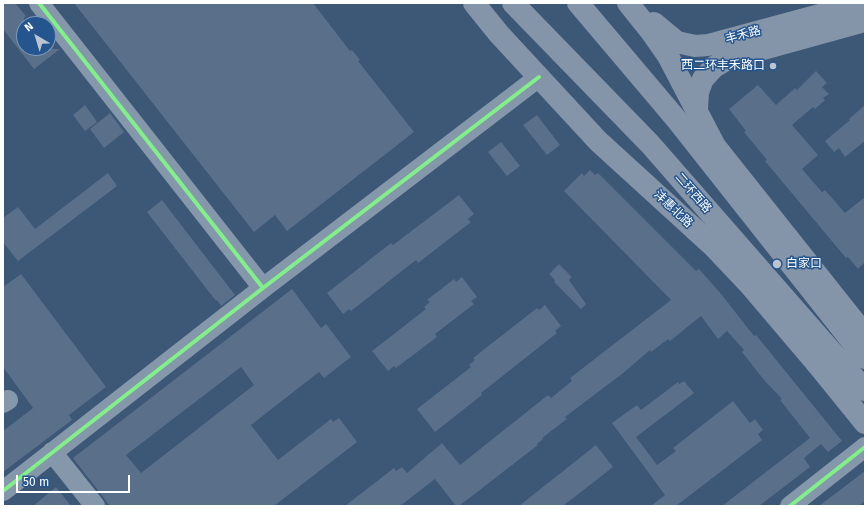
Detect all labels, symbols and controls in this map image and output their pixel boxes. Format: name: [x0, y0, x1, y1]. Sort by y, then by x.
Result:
north arrow: [16, 16, 56, 56]
text: N: [22, 20, 36, 34]
street label: 丰禾路: [724, 23, 762, 47]
place label: 西二环丰禾路口: [681, 59, 765, 73]
marker: 西二环丰禾路口: [768, 61, 778, 71]
street label: 二环西路: [672, 170, 714, 216]
street label: 沣惠北路: [651, 187, 695, 231]
place label: 白家口: [786, 257, 822, 271]
marker: 白家口: [771, 258, 783, 270]
scale bar: [18, 467, 132, 493]
text: 50 m: [23, 475, 49, 489]

